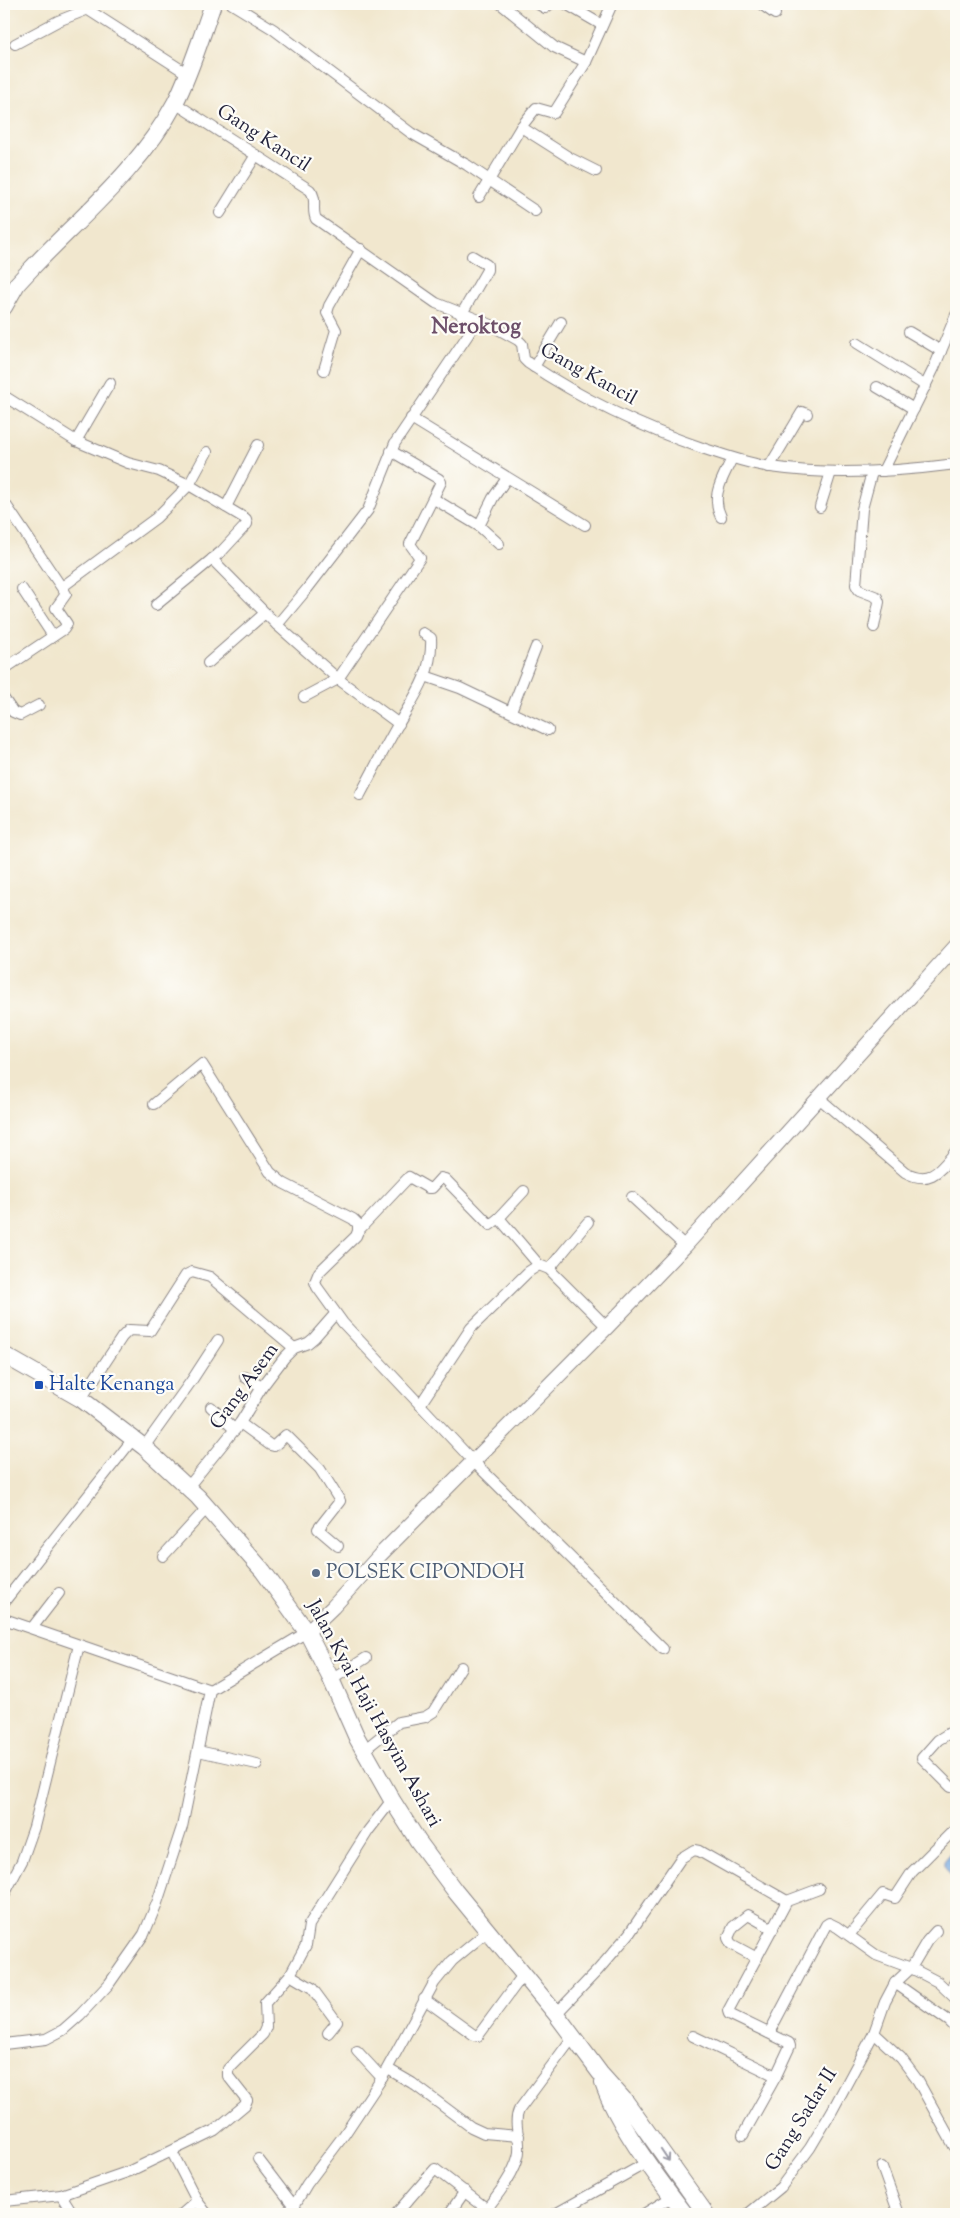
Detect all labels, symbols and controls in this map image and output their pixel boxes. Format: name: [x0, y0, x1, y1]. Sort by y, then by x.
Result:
street label: Gang Kancil: [210, 98, 316, 180]
district label: Neroktog: [431, 312, 521, 344]
street label: Gang Kancil: [534, 336, 642, 414]
street label: Gang Asem: [204, 1337, 287, 1436]
place label: Halte Kenanga: [49, 1371, 174, 1400]
marker: Halte Kenanga: [33, 1379, 45, 1391]
place label: POLSEK CIPONDOH: [326, 1559, 525, 1588]
marker: POLSEK CIPONDOH: [310, 1567, 322, 1579]
street label: Jalan Kyai Haji Hasyim Ashari: [298, 1594, 448, 1833]
street label: Gang Sadar II: [759, 2062, 846, 2177]
one-way arrow: [660, 2147, 670, 2161]

